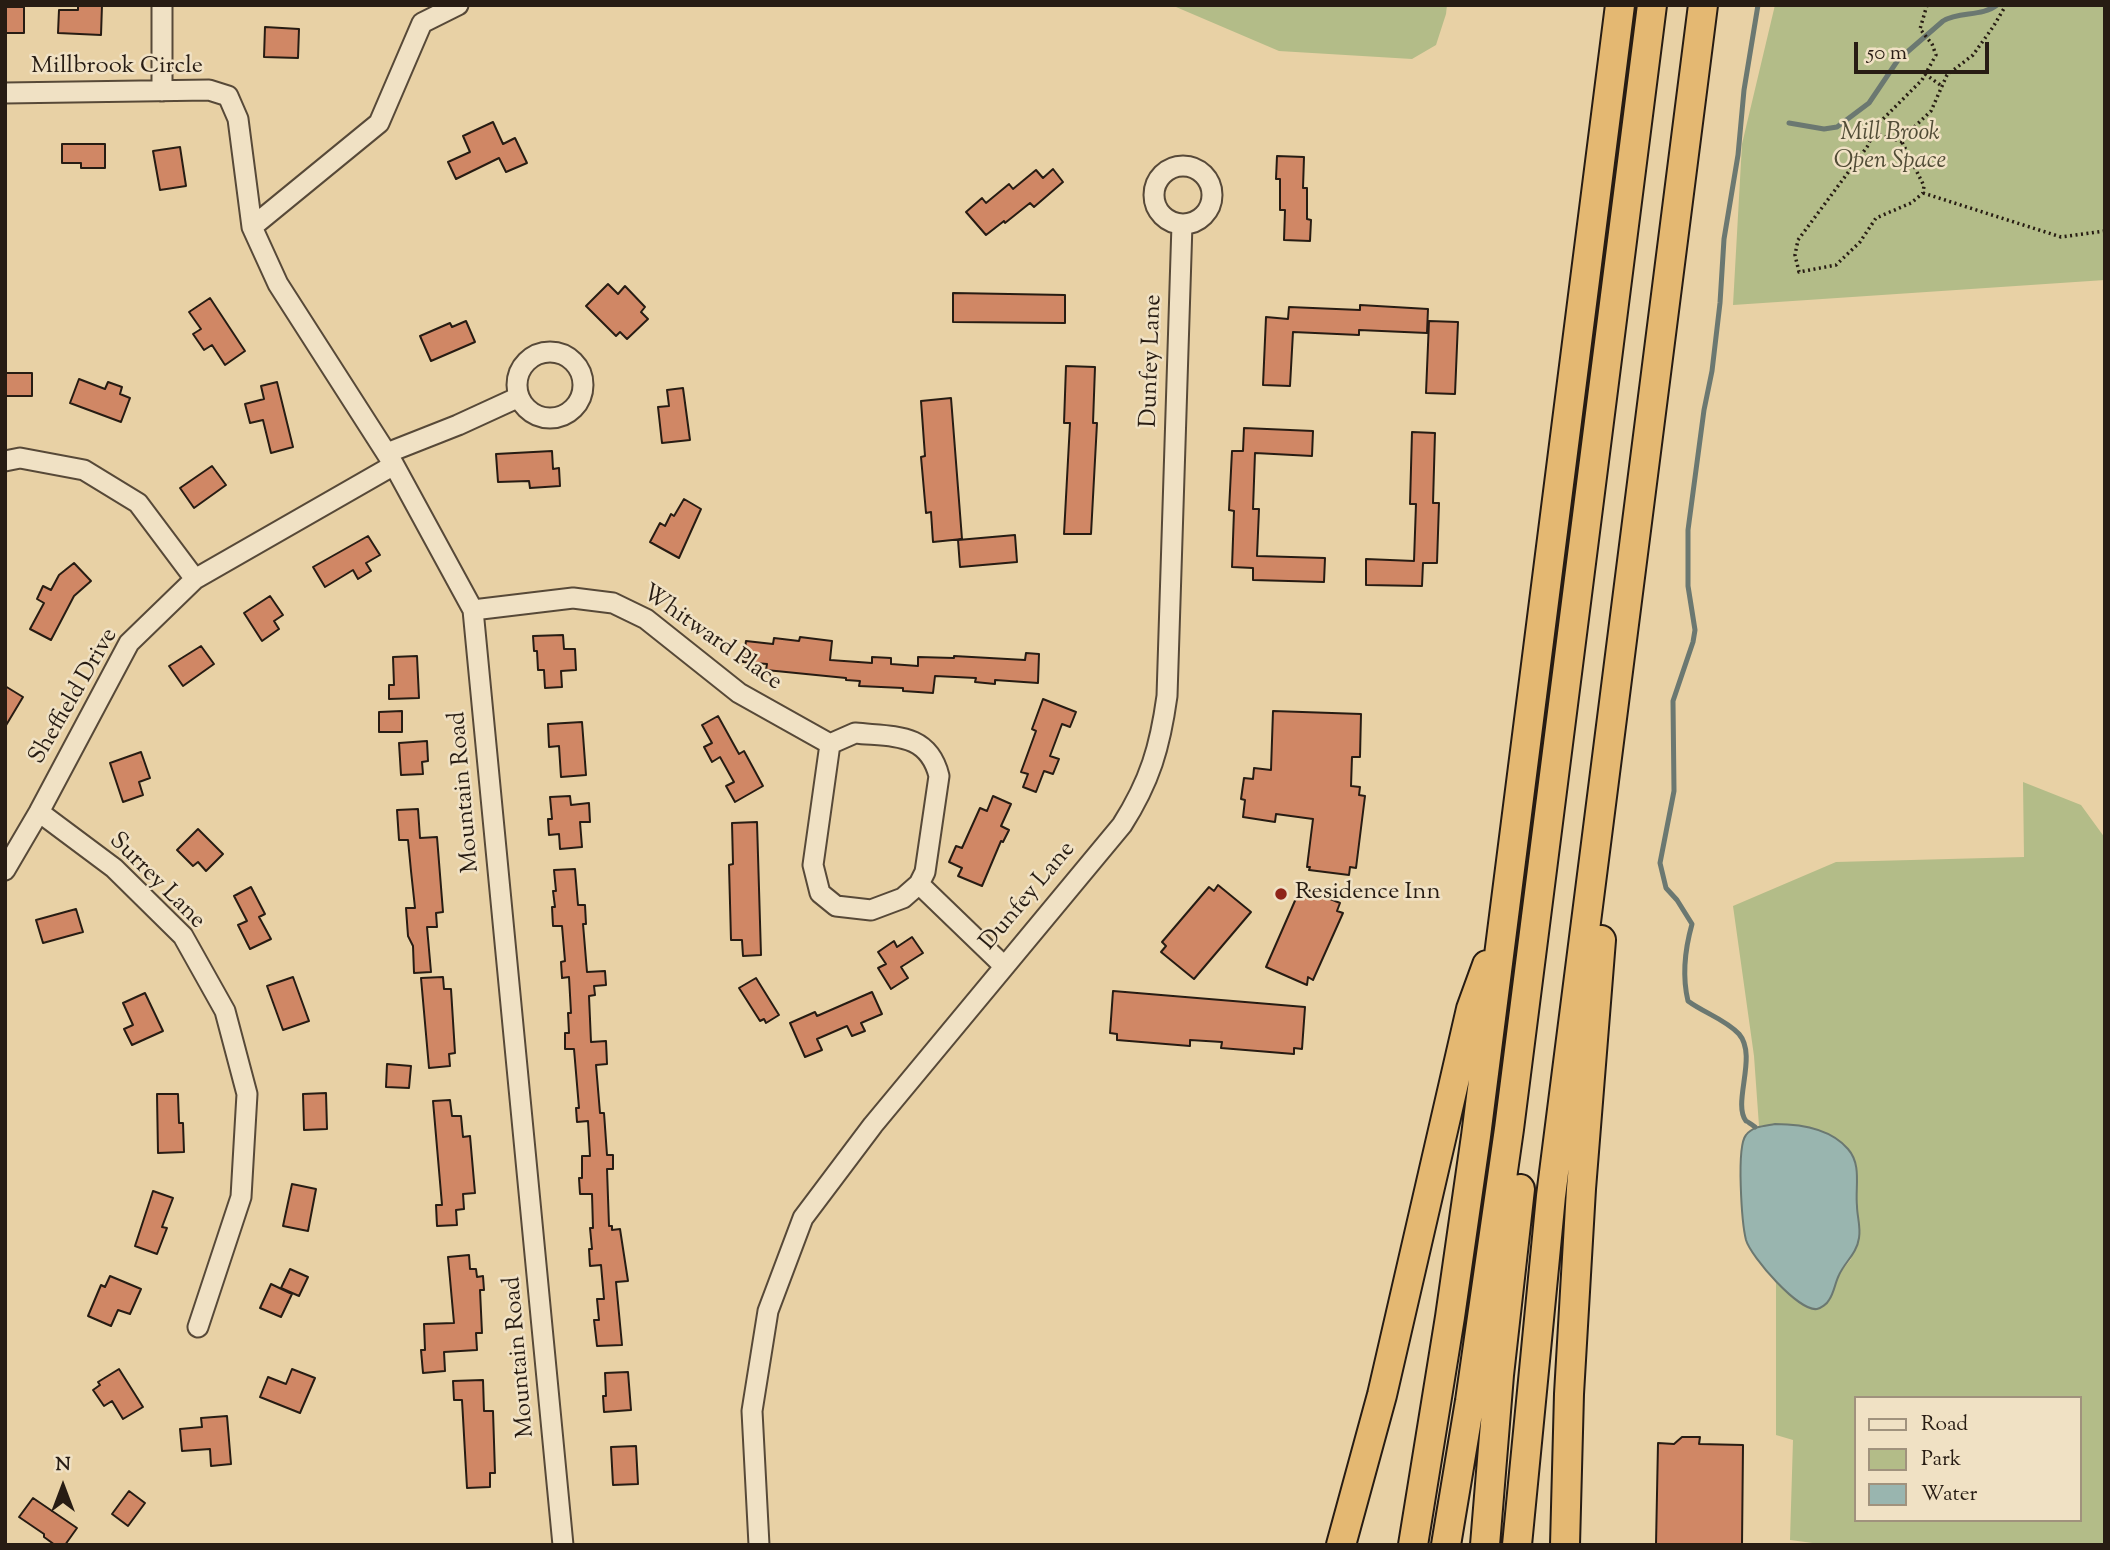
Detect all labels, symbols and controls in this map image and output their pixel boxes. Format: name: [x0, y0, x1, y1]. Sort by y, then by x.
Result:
scale bar: [1858, 28, 1993, 72]
text: 50 m: [1867, 39, 1907, 69]
street label: Millbrook Circle: [31, 54, 203, 82]
park label: Mill Brook Open Space: [1834, 121, 1946, 177]
street label: Dunfey Lane: [1136, 294, 1170, 428]
street label: Whitward Place: [635, 580, 787, 698]
street label: Sheffield Drive: [24, 624, 126, 770]
street label: Mountain Road: [445, 710, 487, 874]
street label: Surrey Lane: [102, 828, 210, 936]
street label: Dunfey Lane: [975, 837, 1083, 957]
place label: Residence Inn: [1295, 880, 1441, 908]
marker: Residence Inn: [1273, 886, 1289, 902]
street label: Mountain Road: [500, 1275, 542, 1439]
legend: [1854, 1396, 2082, 1522]
text: Road: [1921, 1410, 1968, 1440]
text: Park: [1921, 1445, 1961, 1475]
north arrow: [28, 1452, 98, 1522]
text: N: [55, 1452, 71, 1479]
text: Water: [1921, 1480, 1977, 1510]

